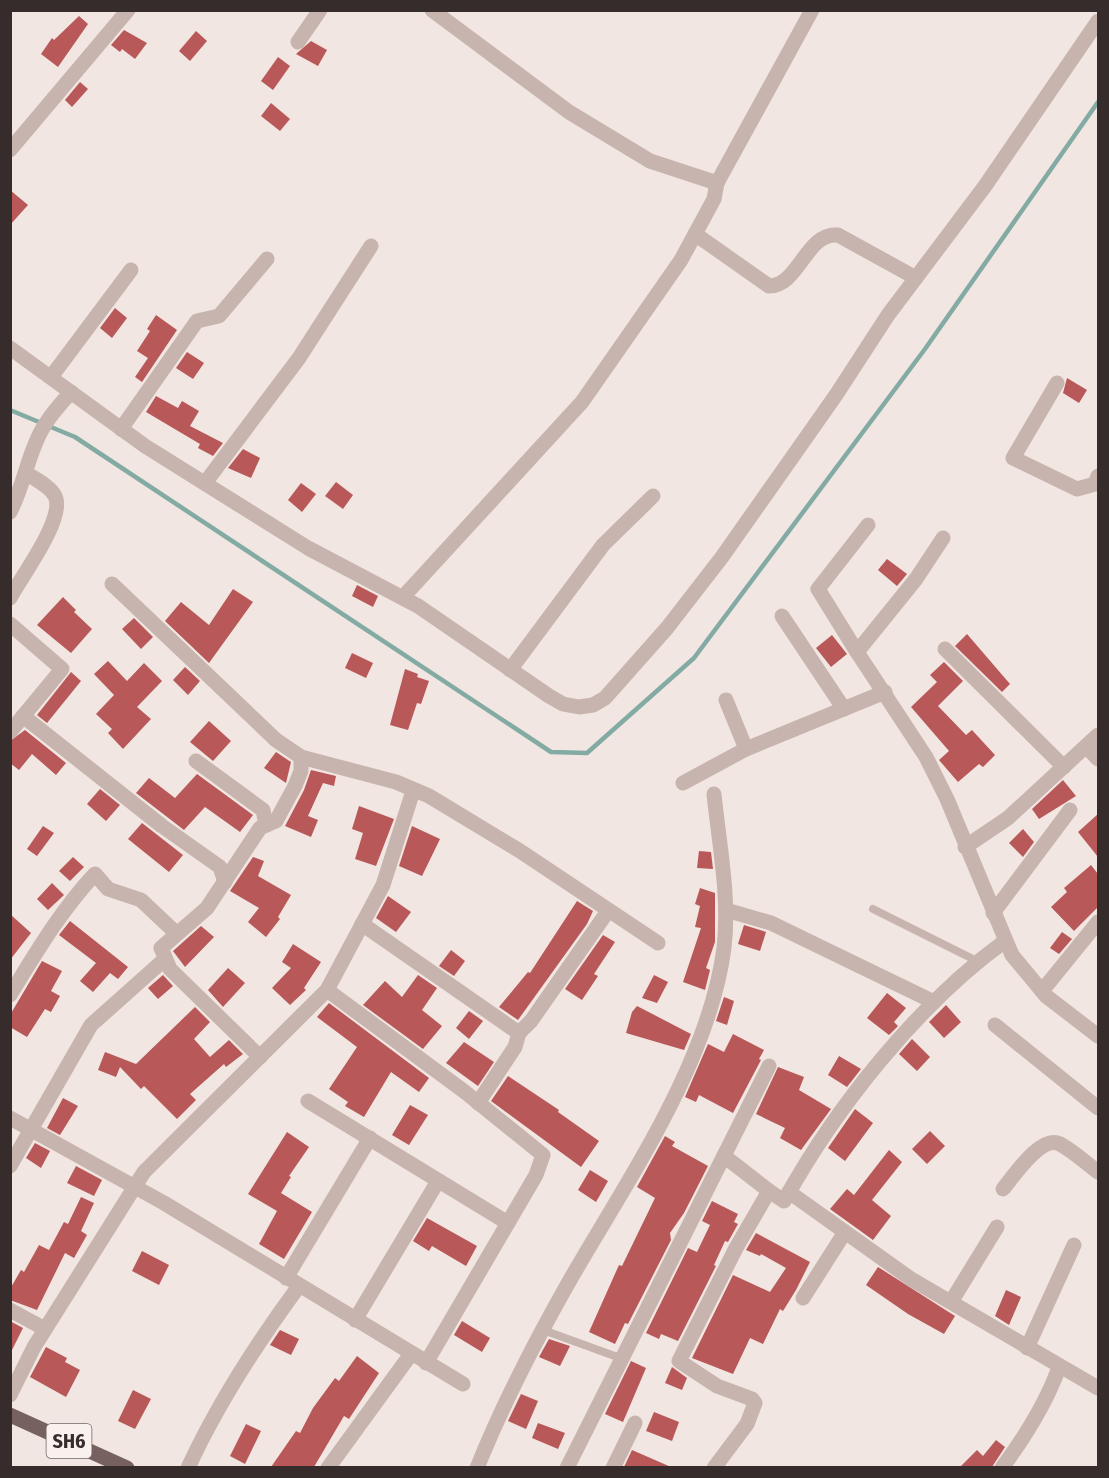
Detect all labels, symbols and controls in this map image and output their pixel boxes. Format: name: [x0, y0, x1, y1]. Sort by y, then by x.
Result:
road number: SH6: [46, 1424, 92, 1458]

